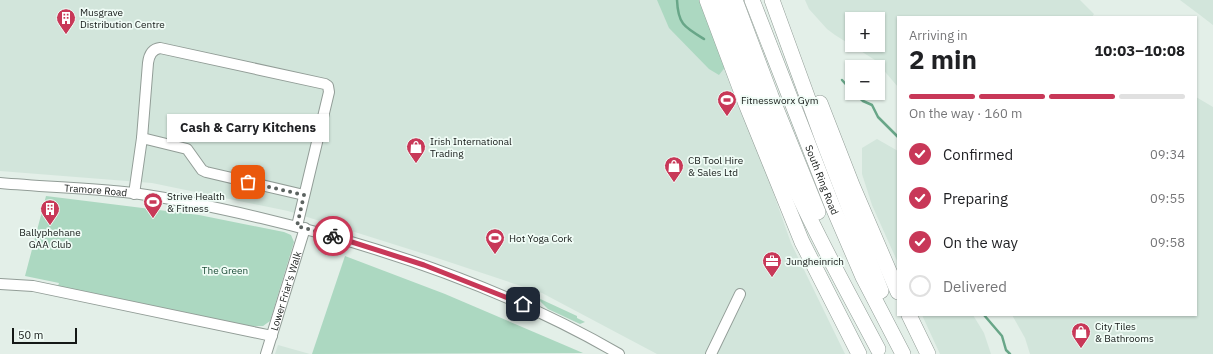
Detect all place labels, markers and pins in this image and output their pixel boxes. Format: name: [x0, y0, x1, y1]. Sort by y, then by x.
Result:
place label: Musgrave Distribution Centre: [80, 6, 165, 31]
building icon: Musgrave Distribution Centre: [55, 7, 77, 35]
sports icon: Fitnessworx Gym: [716, 89, 738, 117]
place label: Fitnessworx Gym: [741, 94, 818, 107]
callout: Cash & Carry Kitchens: [167, 114, 329, 142]
place label: Irish International Trading: [430, 135, 512, 160]
shop icon: Irish International Trading: [405, 136, 427, 164]
place label: CB Tool Hire & Sales Ltd: [688, 154, 744, 179]
shop icon: CB Tool Hire & Sales Ltd: [663, 155, 685, 183]
pin: [231, 165, 265, 199]
place label: Strive Health & Fitness: [167, 190, 225, 215]
sports icon: Strive Health & Fitness: [142, 191, 164, 219]
building icon: Ballyphehane GAA Club: [39, 198, 61, 226]
place label: Ballyphehane GAA Club: [19, 226, 81, 251]
sports icon: Hot Yoga Cork: [484, 227, 506, 255]
place label: Hot Yoga Cork: [509, 232, 573, 245]
office icon: Jungheinrich: [761, 250, 783, 278]
place label: Jungheinrich: [786, 255, 844, 268]
pin: [506, 287, 540, 321]
place label: City Tiles & Bathrooms: [1095, 320, 1154, 345]
shop icon: City Tiles & Bathrooms: [1070, 321, 1092, 349]

